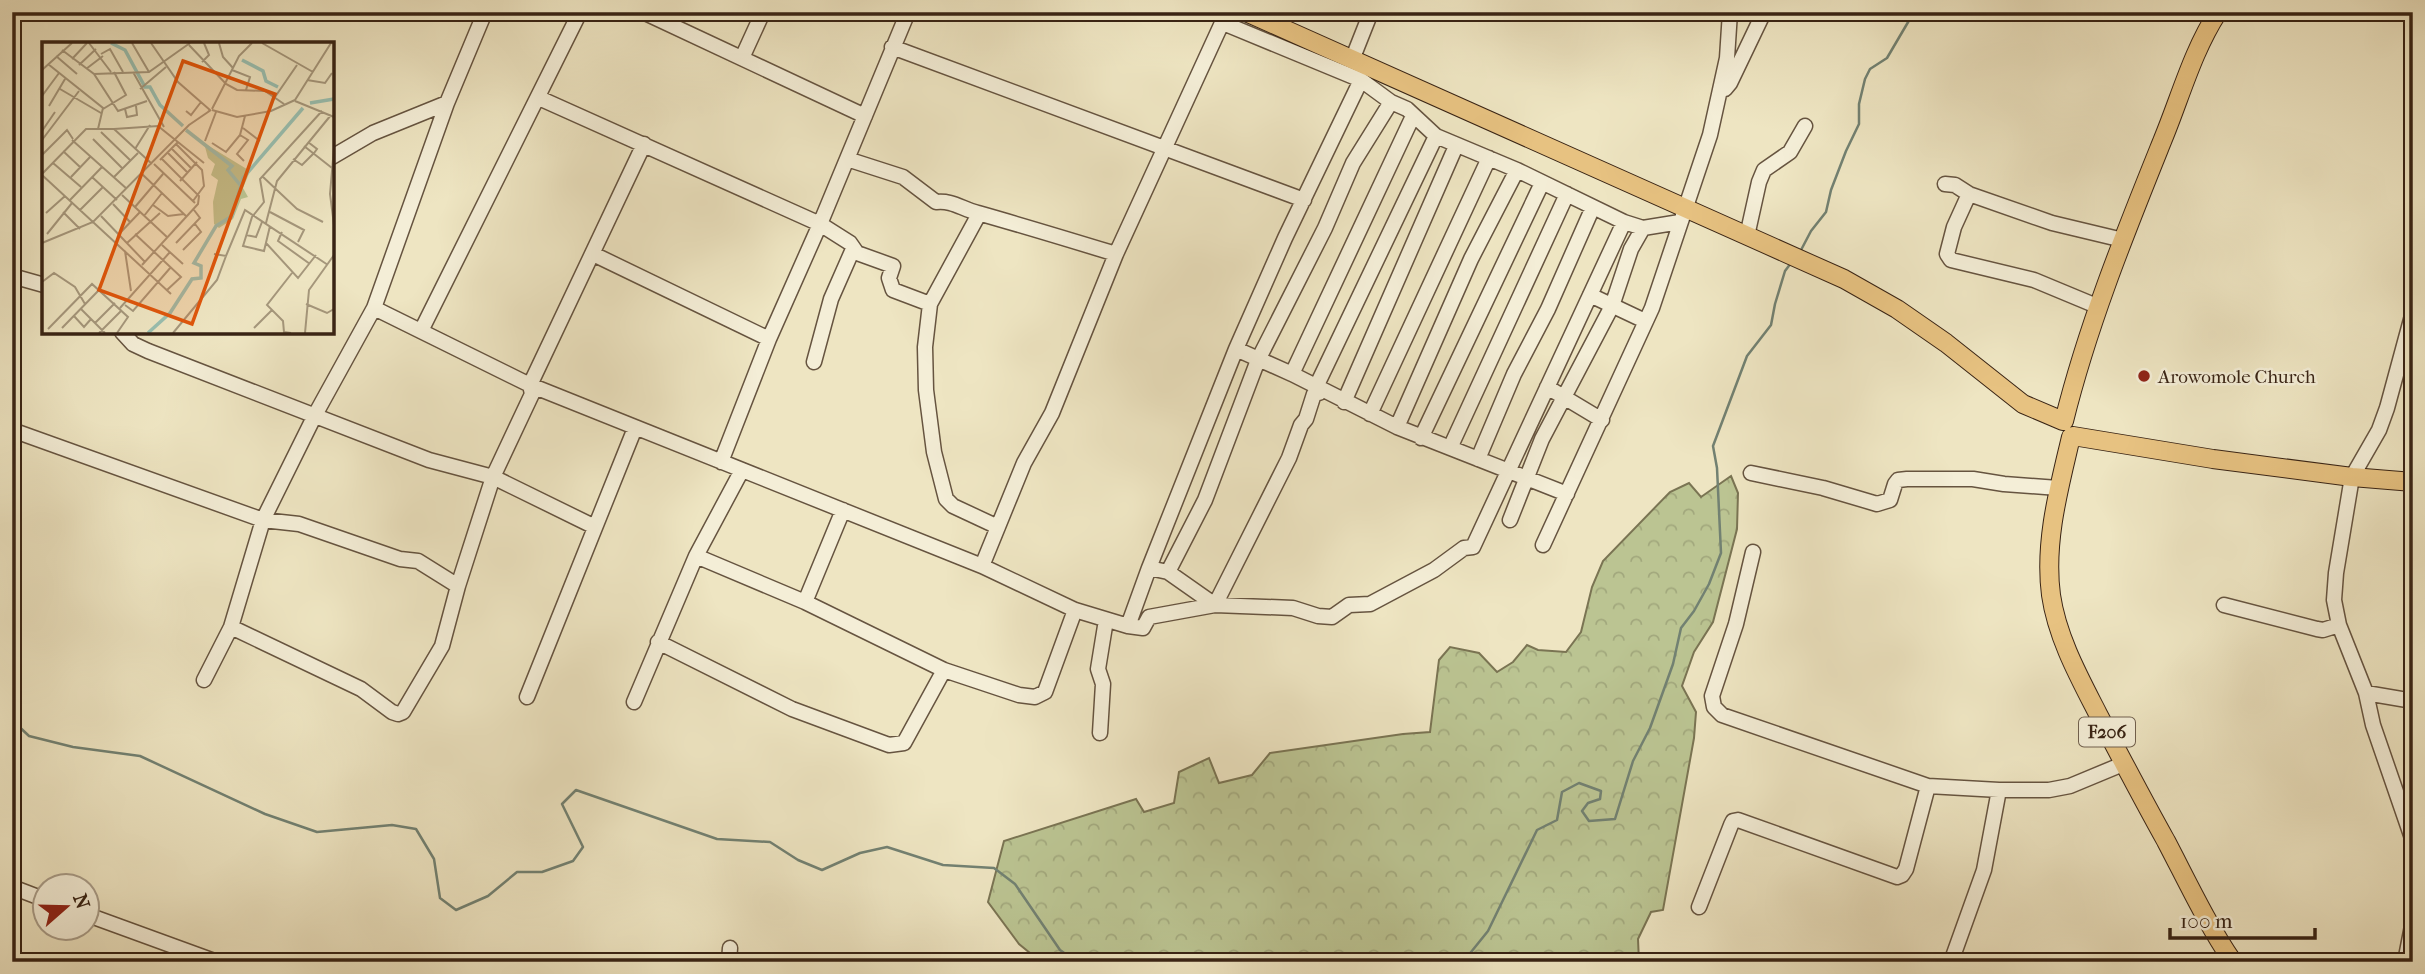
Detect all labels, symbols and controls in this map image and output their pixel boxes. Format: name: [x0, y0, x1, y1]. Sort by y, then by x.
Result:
inset map: [42, 42, 334, 334]
place label: Arowomole Church: [2157, 366, 2316, 388]
marker: Arowomole Church: [2136, 368, 2152, 384]
road number: F206: [2079, 718, 2135, 746]
north arrow: [32, 872, 102, 942]
text: N: [68, 891, 94, 913]
scale bar: [2170, 897, 2315, 941]
text: 100 m: [2180, 909, 2233, 933]

